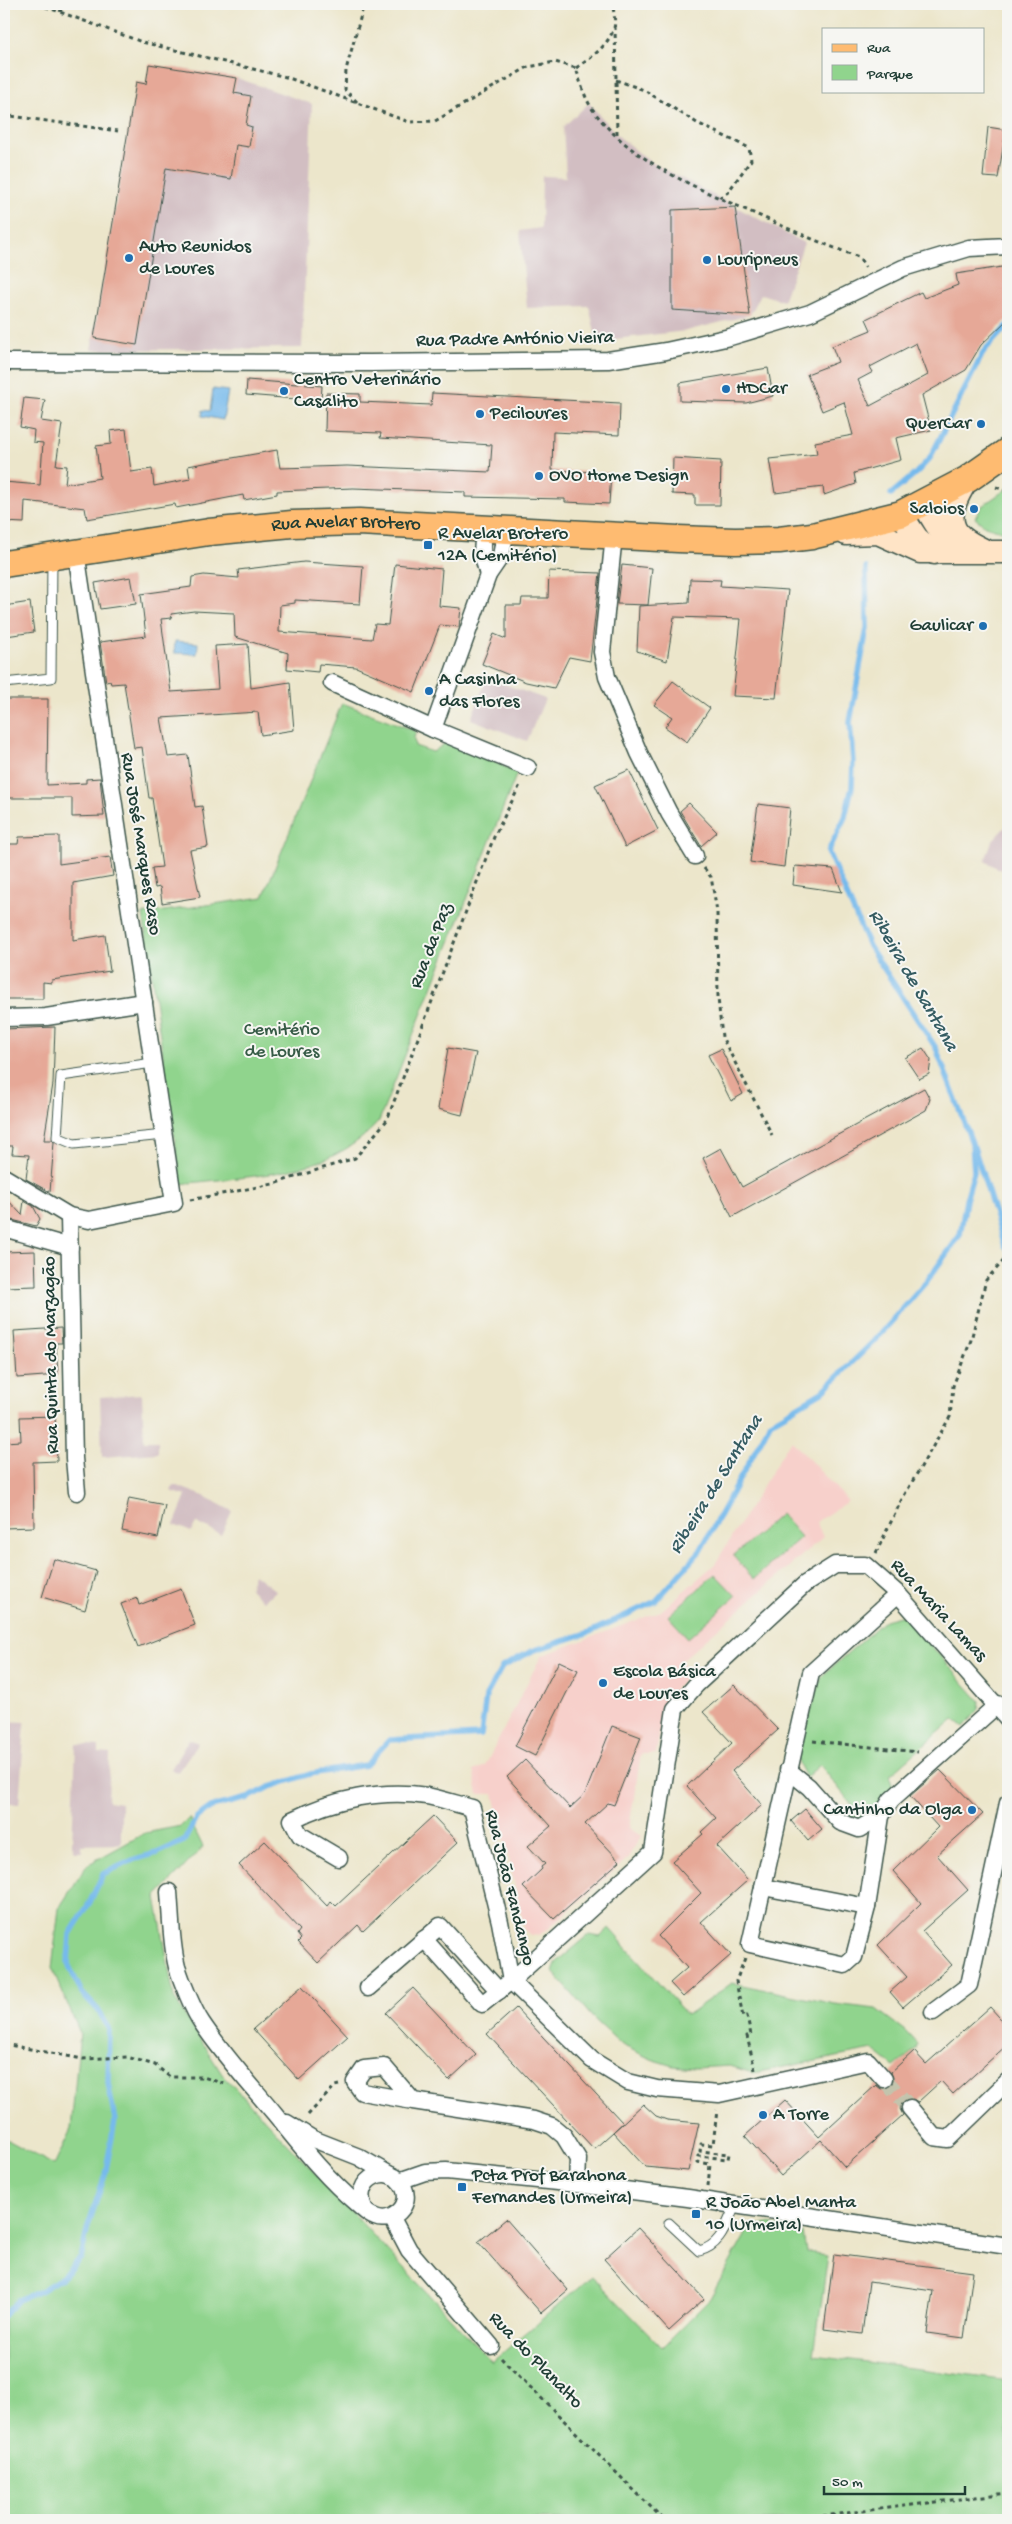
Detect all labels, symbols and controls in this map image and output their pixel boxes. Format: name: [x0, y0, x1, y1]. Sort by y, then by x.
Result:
legend: [822, 28, 984, 92]
text: Rua: [867, 40, 891, 58]
text: Parque: [866, 66, 913, 84]
place label: Auto Reunidos de Loures: [139, 236, 252, 281]
place label: Louripneus: [717, 249, 799, 272]
marker: Auto Reunidos de Loures: [123, 252, 135, 264]
marker: Louripneus: [701, 254, 713, 266]
street label: Rua Padre António Vieira: [416, 327, 616, 353]
place label: Centro Veterinário Casalito: [294, 369, 441, 414]
place label: HDCar: [736, 378, 789, 401]
marker: HDCar: [720, 383, 732, 395]
marker: Centro Veterinário Casalito: [278, 385, 290, 397]
place label: Peciloures: [489, 403, 568, 426]
marker: Peciloures: [474, 408, 486, 420]
place label: QuerCar: [905, 413, 973, 436]
marker: QuerCar: [975, 418, 987, 430]
place label: OVO Home Design: [549, 465, 689, 488]
marker: OVO Home Design: [533, 470, 545, 482]
place label: Saloios: [910, 498, 965, 521]
marker: Saloios: [968, 503, 980, 515]
street label: Rua Avelar Brotero: [270, 510, 422, 537]
place label: R Avelar Brotero 12A (Cemitério): [437, 523, 568, 568]
marker: R Avelar Brotero 12A (Cemitério): [422, 539, 434, 551]
place label: Gaulicar: [910, 615, 975, 638]
marker: Gaulicar: [977, 620, 989, 632]
place label: A Casinha das Flores: [439, 669, 520, 714]
marker: A Casinha das Flores: [423, 685, 435, 697]
street label: Rua José Marques Raso: [114, 751, 166, 937]
street label: Rua da Paz: [405, 900, 459, 992]
water label: Ribeira de Santana: [862, 906, 963, 1057]
park label: Cemitério de Loures: [244, 1019, 320, 1064]
street label: Rua Quinta do Marzagão: [39, 1256, 65, 1454]
water label: Ribeira de Santana: [665, 1410, 770, 1559]
street label: Rua Maria Lamas: [885, 1555, 992, 1668]
place label: Escola Básica de Loures: [613, 1661, 717, 1706]
marker: Escola Básica de Loures: [597, 1677, 609, 1689]
place label: Cantinho da Olga: [823, 1799, 963, 1822]
marker: Cantinho da Olga: [966, 1804, 978, 1816]
street label: Rua João Fandango: [479, 1808, 539, 1968]
place label: A Torre: [773, 2104, 829, 2127]
marker: A Torre: [757, 2109, 769, 2121]
place label: Pcta Prof Barahona Fernandes (Urmeira): [471, 2165, 632, 2210]
marker: Pcta Prof Barahona Fernandes (Urmeira): [456, 2181, 468, 2193]
place label: R João Abel Manta 10 (Urmeira): [705, 2192, 858, 2237]
marker: R João Abel Manta 10 (Urmeira): [690, 2208, 702, 2220]
street label: Rua do Planalto: [483, 2308, 587, 2414]
scale bar: [824, 2464, 966, 2496]
text: 50 m: [832, 2474, 863, 2492]

